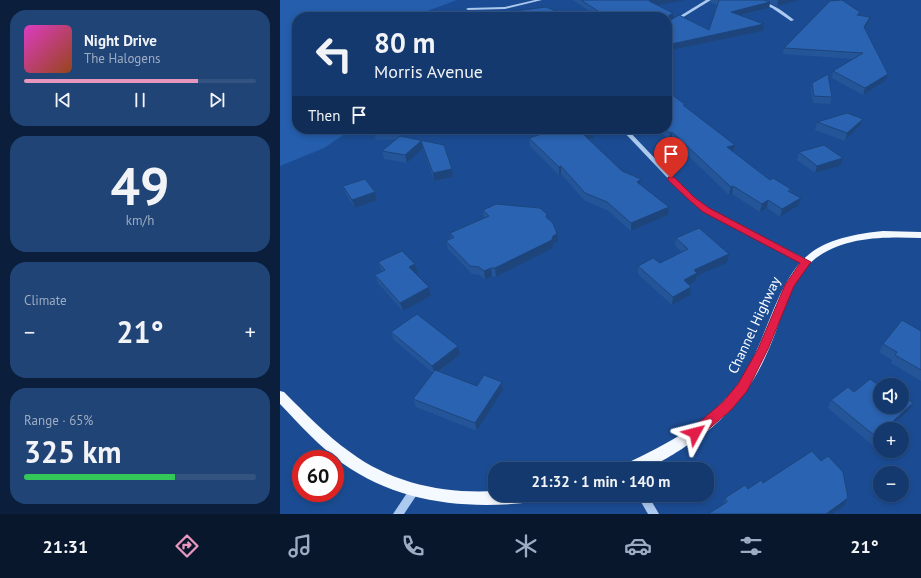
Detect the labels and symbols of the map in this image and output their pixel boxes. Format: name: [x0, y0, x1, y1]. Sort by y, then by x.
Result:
pin: [654, 137, 688, 178]
street label: Channel Highway: [724, 273, 785, 376]
position arrow: [674, 412, 716, 454]
speed limit sign: 60: [292, 450, 344, 502]

